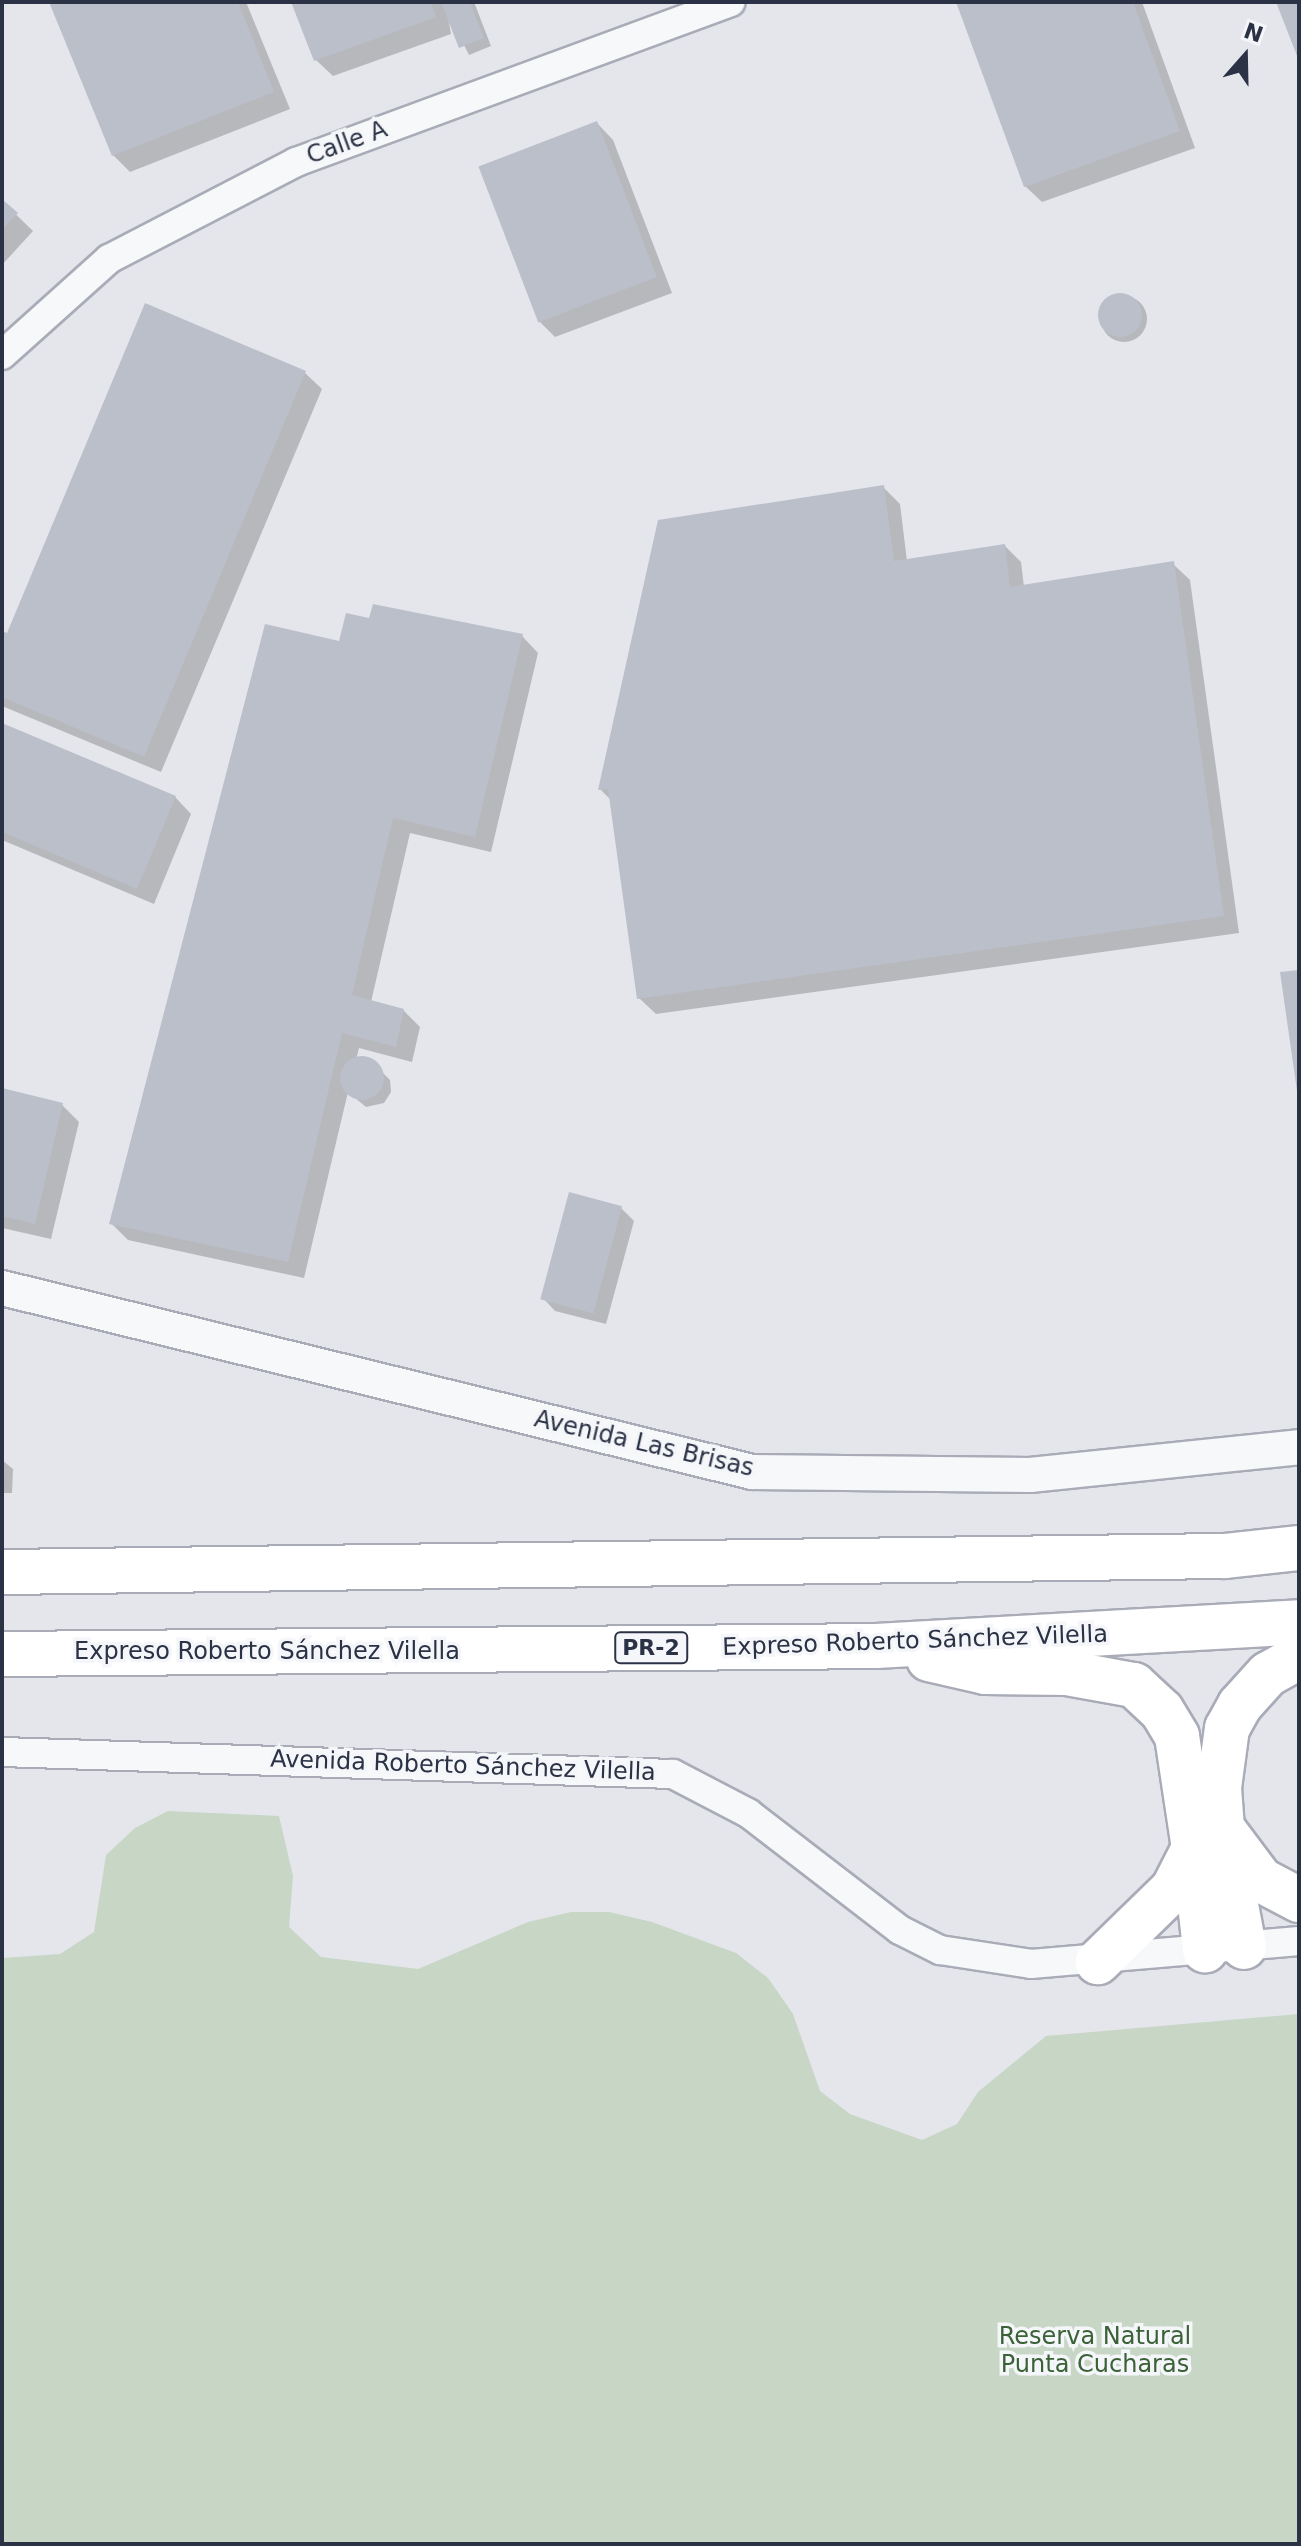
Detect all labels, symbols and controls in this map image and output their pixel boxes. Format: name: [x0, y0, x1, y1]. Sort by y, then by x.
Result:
north arrow: [1205, 16, 1285, 96]
text: N: [1240, 18, 1266, 48]
street label: Calle A: [303, 115, 391, 171]
street label: Avenida Las Brisas: [531, 1405, 757, 1483]
street label: Expreso Roberto Sánchez Vilella: [722, 1620, 1108, 1662]
road number: PR-2: [613, 1630, 689, 1666]
street label: Expreso Roberto Sánchez Vilella: [74, 1638, 460, 1666]
street label: Avenida Roberto Sánchez Vilella: [270, 1745, 656, 1787]
park label: Reserva Natural Punta Cucharas: [999, 2323, 1191, 2379]

